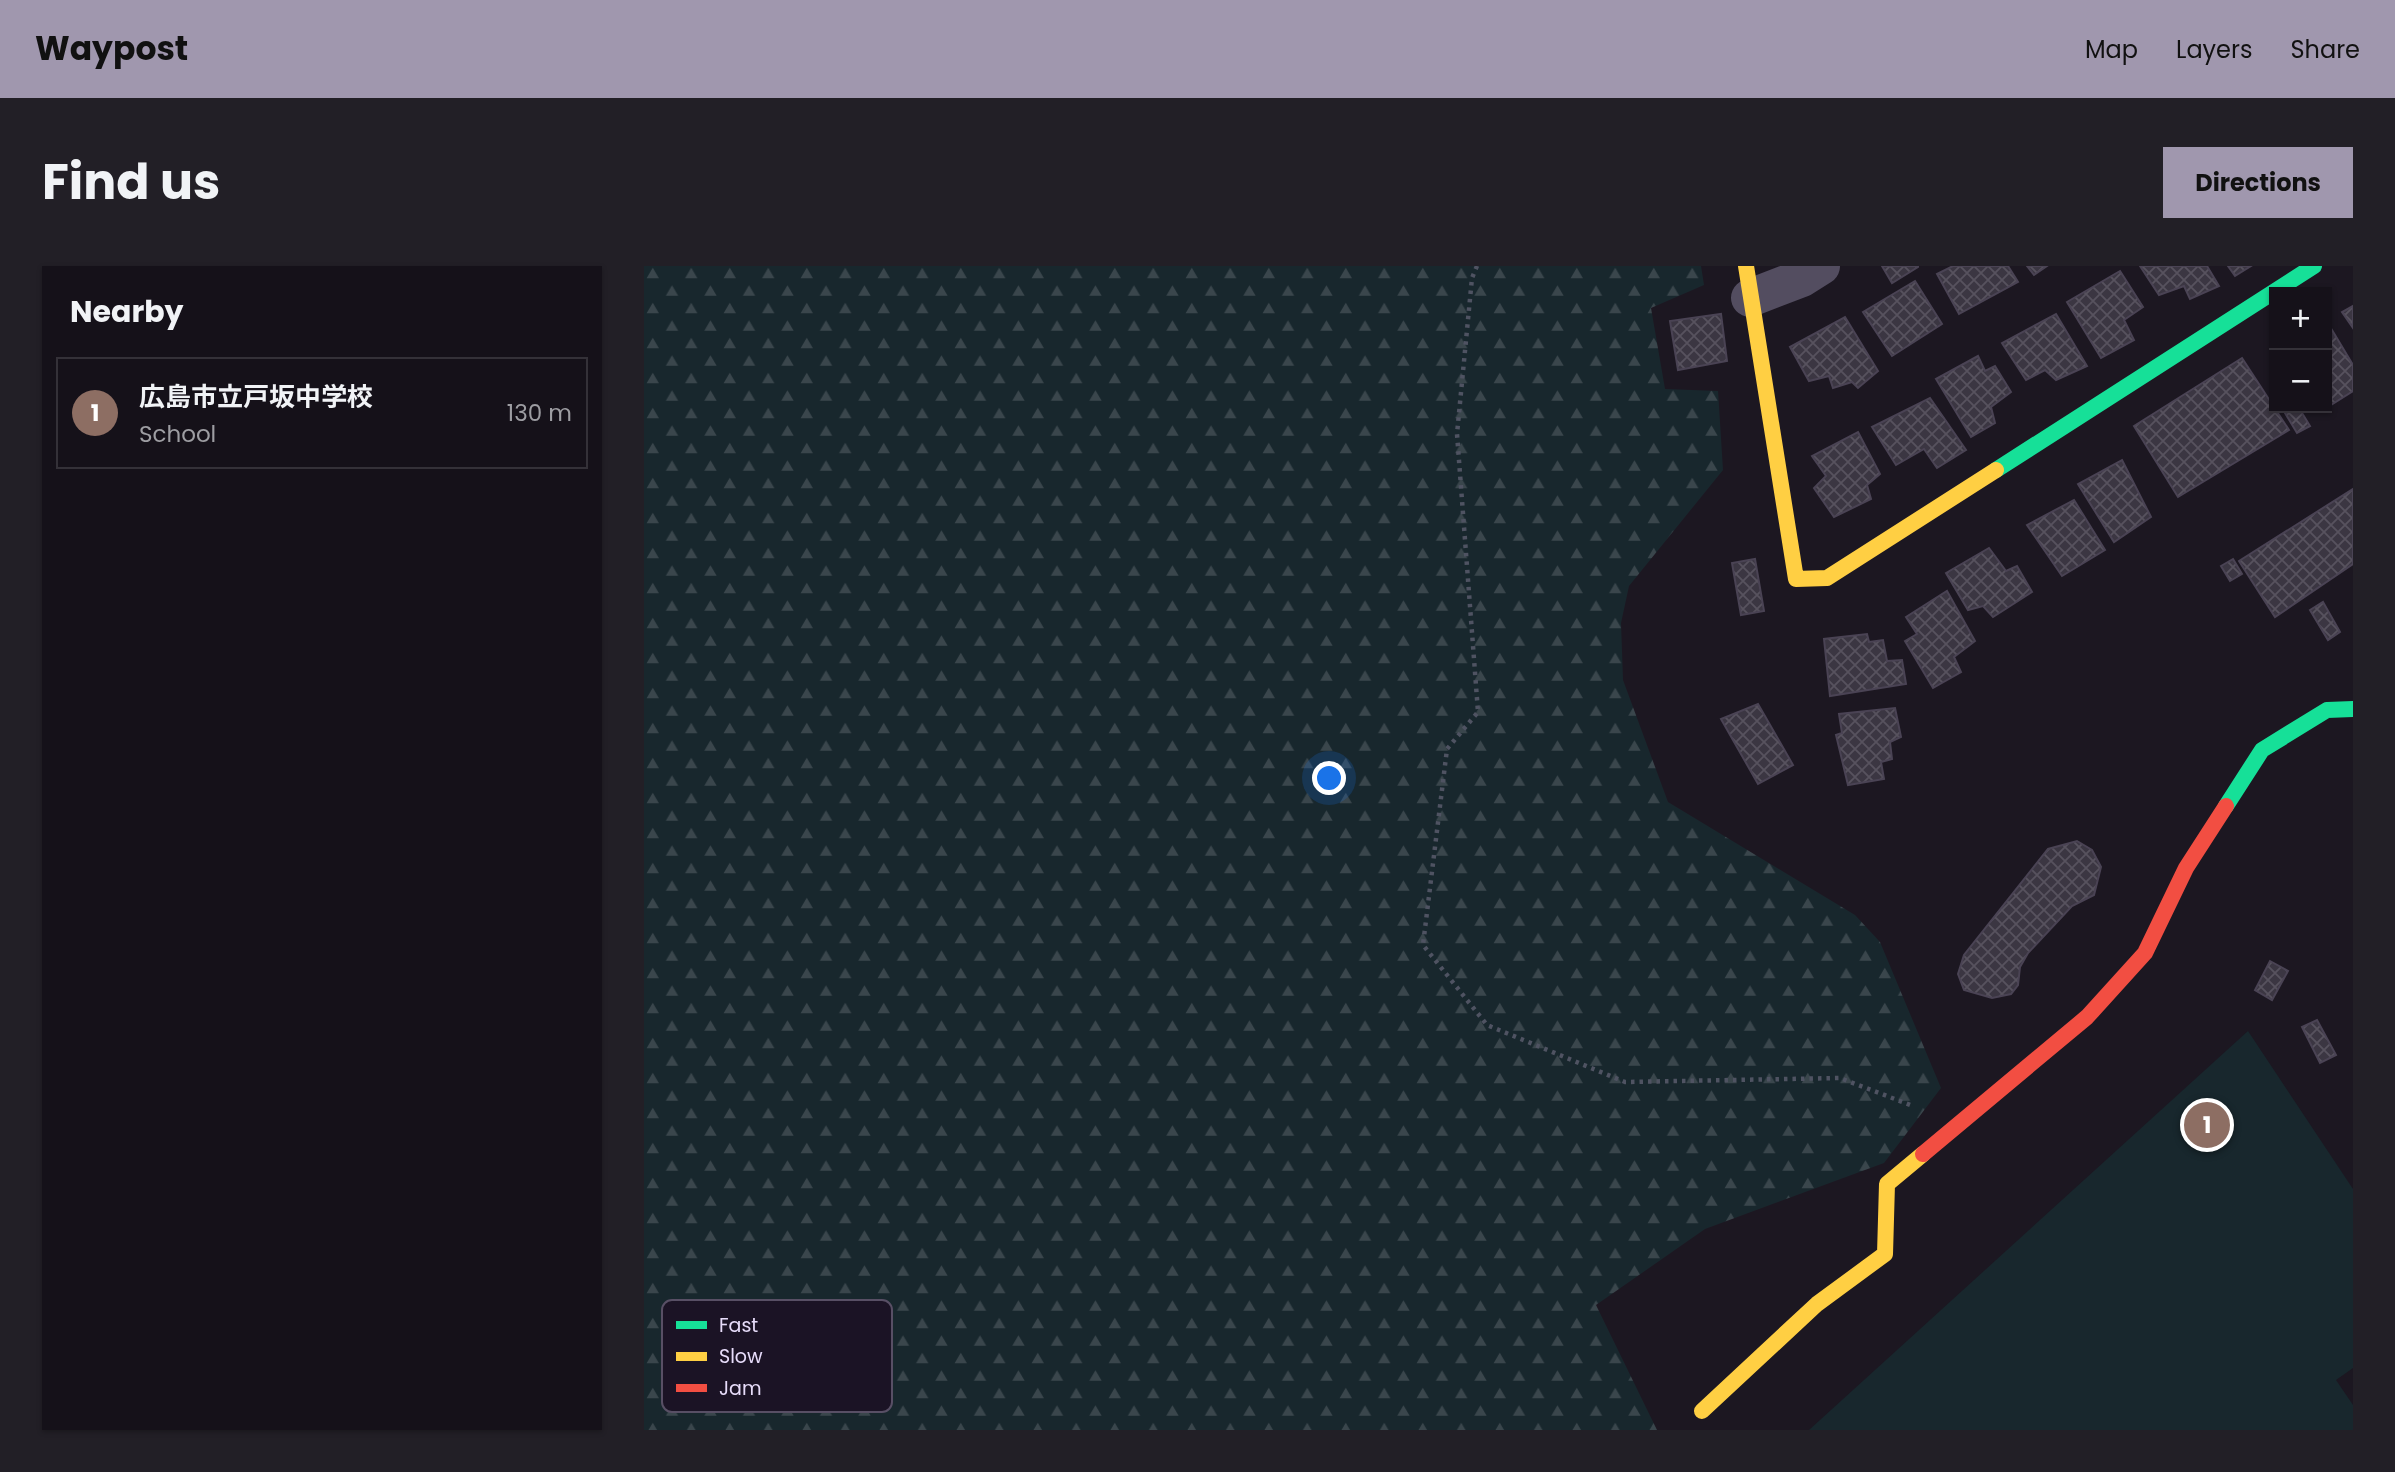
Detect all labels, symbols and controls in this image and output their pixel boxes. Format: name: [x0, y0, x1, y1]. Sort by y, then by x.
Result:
text: Waypost: [35, 25, 188, 72]
text: Map: [2085, 33, 2138, 66]
text: Layers: [2176, 33, 2252, 66]
text: Share: [2290, 33, 2360, 66]
button: Directions: [2163, 147, 2353, 218]
text: Find us: [42, 148, 220, 216]
map controls: [2269, 287, 2332, 413]
button: +: [2269, 287, 2332, 350]
text: Nearby: [70, 290, 184, 333]
button: −: [2269, 350, 2332, 413]
text: 広島市立戸坂中学校: [139, 379, 373, 415]
text: 1: [91, 397, 99, 429]
text: 130 m: [507, 397, 572, 429]
text: School: [139, 418, 216, 450]
your location: [1312, 761, 1346, 795]
pin: 1: [2184, 1099, 2230, 1151]
legend: [662, 1300, 892, 1412]
text: Fast: [719, 1312, 758, 1339]
text: Slow: [719, 1343, 763, 1370]
text: Jam: [719, 1375, 761, 1402]

